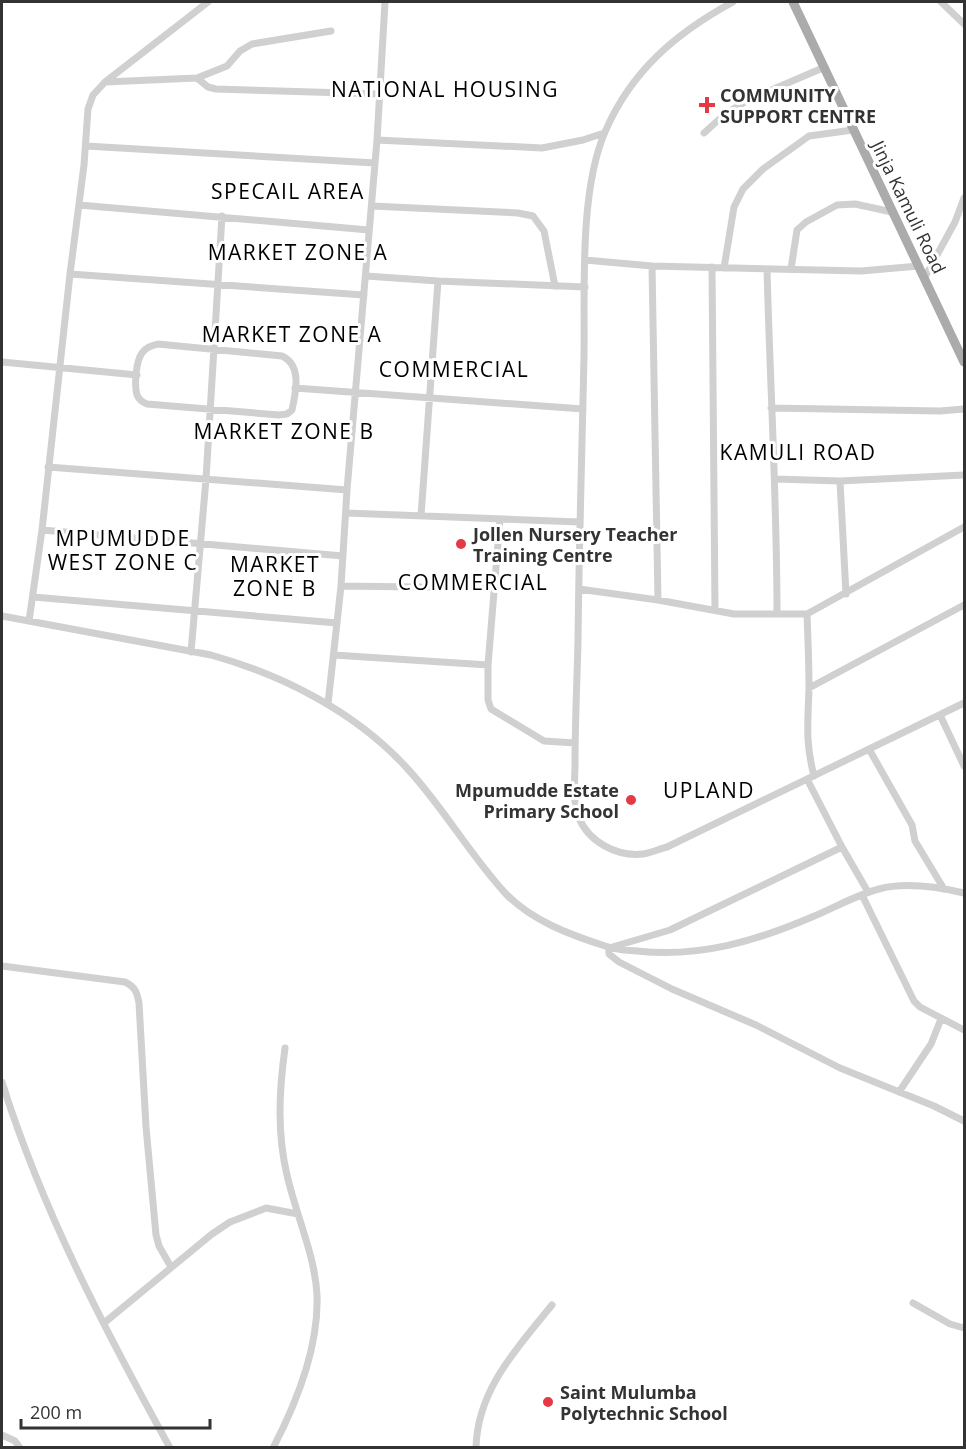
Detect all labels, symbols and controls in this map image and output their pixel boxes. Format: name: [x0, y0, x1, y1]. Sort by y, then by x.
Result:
district label: NATIONAL HOUSING: [331, 75, 559, 103]
place label: COMMUNITY SUPPORT CENTRE: [720, 83, 876, 128]
marker: COMMUNITY SUPPORT CENTRE: [698, 96, 716, 114]
street label: Jinja Kamuli Road: [866, 135, 952, 277]
district label: SPECAIL AREA: [211, 177, 365, 205]
district label: MARKET ZONE A: [208, 238, 388, 266]
district label: MARKET ZONE A: [202, 320, 382, 348]
district label: COMMERCIAL: [379, 355, 529, 383]
district label: MARKET ZONE B: [193, 417, 375, 445]
district label: KAMULI ROAD: [720, 438, 876, 466]
place label: Jollen Nursery Teacher Training Centre: [471, 522, 677, 567]
district label: MPUMUDDE WEST ZONE C: [48, 524, 198, 576]
marker: Jollen Nursery Teacher Training Centre: [454, 537, 468, 551]
district label: MARKET ZONE B: [230, 550, 320, 602]
district label: COMMERCIAL: [398, 568, 548, 596]
district label: UPLAND: [663, 776, 755, 804]
place label: Mpumudde Estate Primary School: [455, 778, 619, 823]
marker: Mpumudde Estate Primary School: [624, 793, 638, 807]
place label: Saint Mulumba Polytechnic School: [560, 1380, 728, 1425]
scale bar: [21, 1392, 210, 1430]
marker: Saint Mulumba Polytechnic School: [541, 1395, 555, 1409]
text: 200 m: [30, 1400, 82, 1424]

